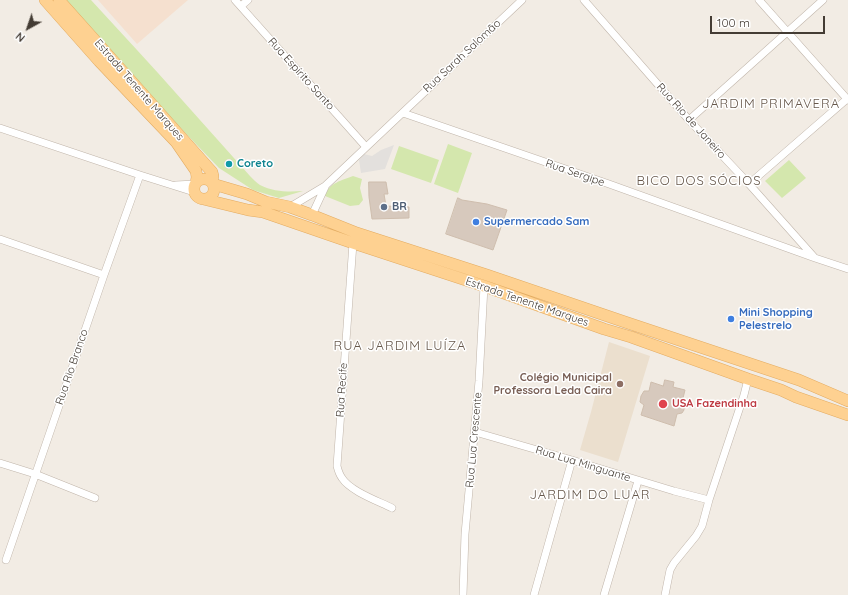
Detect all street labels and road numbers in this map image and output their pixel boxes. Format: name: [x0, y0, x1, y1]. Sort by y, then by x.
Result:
street label: Rua Sarah Salomão: [420, 17, 504, 95]
street label: Rua Espírito Santo: [265, 35, 337, 113]
street label: Estrada Tenente Marques: [91, 37, 187, 143]
street label: Rua Rio de Janeiro: [654, 81, 728, 161]
street label: Rua Sergipe: [544, 157, 606, 189]
street label: Estrada Tenente Marques: [464, 275, 590, 329]
street label: Rua Rio Branco: [53, 327, 91, 407]
street label: Rua Recife: [334, 362, 350, 418]
street label: Rua Lua Crescente: [463, 392, 485, 488]
street label: Rua Lua Minguante: [534, 443, 632, 485]

